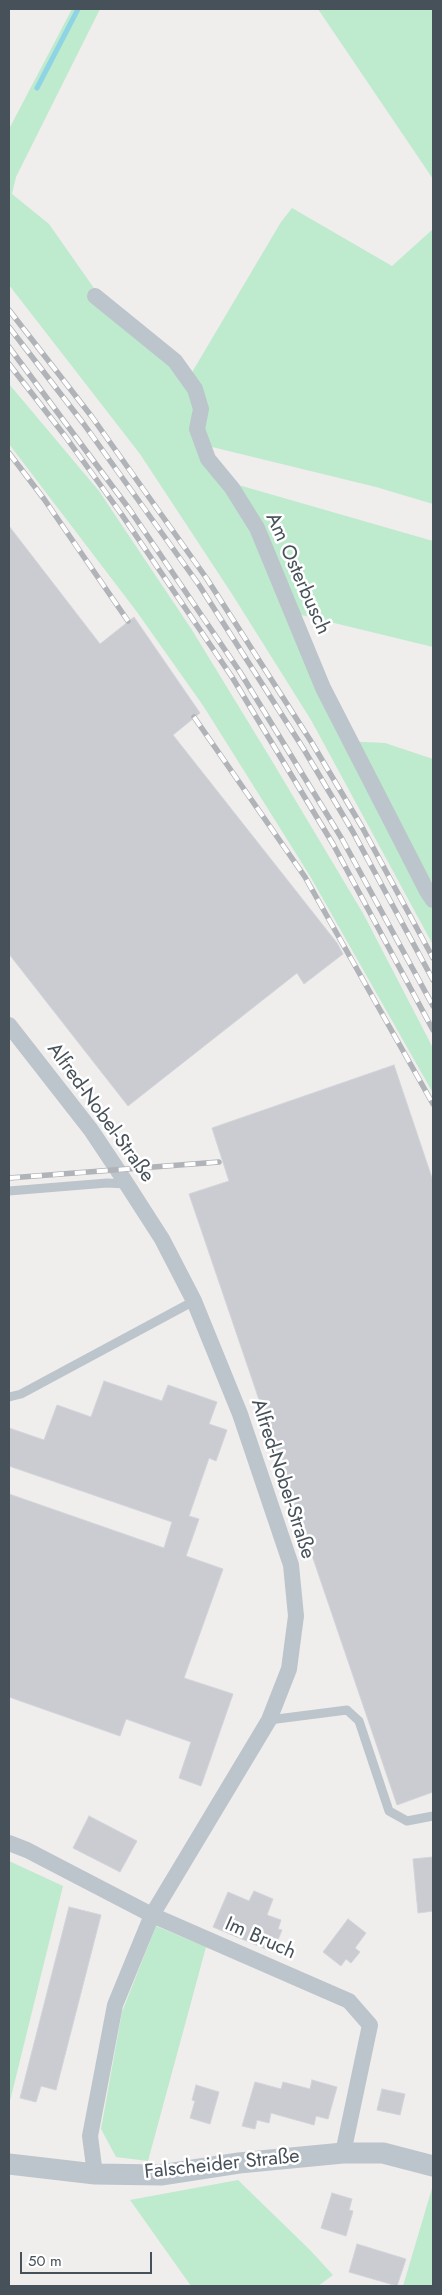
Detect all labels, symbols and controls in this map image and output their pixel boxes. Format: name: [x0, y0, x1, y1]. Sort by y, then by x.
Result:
street label: Am Osterbusch: [259, 509, 335, 639]
street label: Alfred-Nobel-Straße: [41, 1038, 159, 1188]
street label: Alfred-Nobel-Straße: [245, 1396, 319, 1562]
street label: Im Bruch: [221, 1913, 299, 1965]
street label: Falscheider Straße: [143, 2145, 301, 2185]
scale bar: [22, 2242, 155, 2274]
text: 50 m: [28, 2250, 62, 2272]

